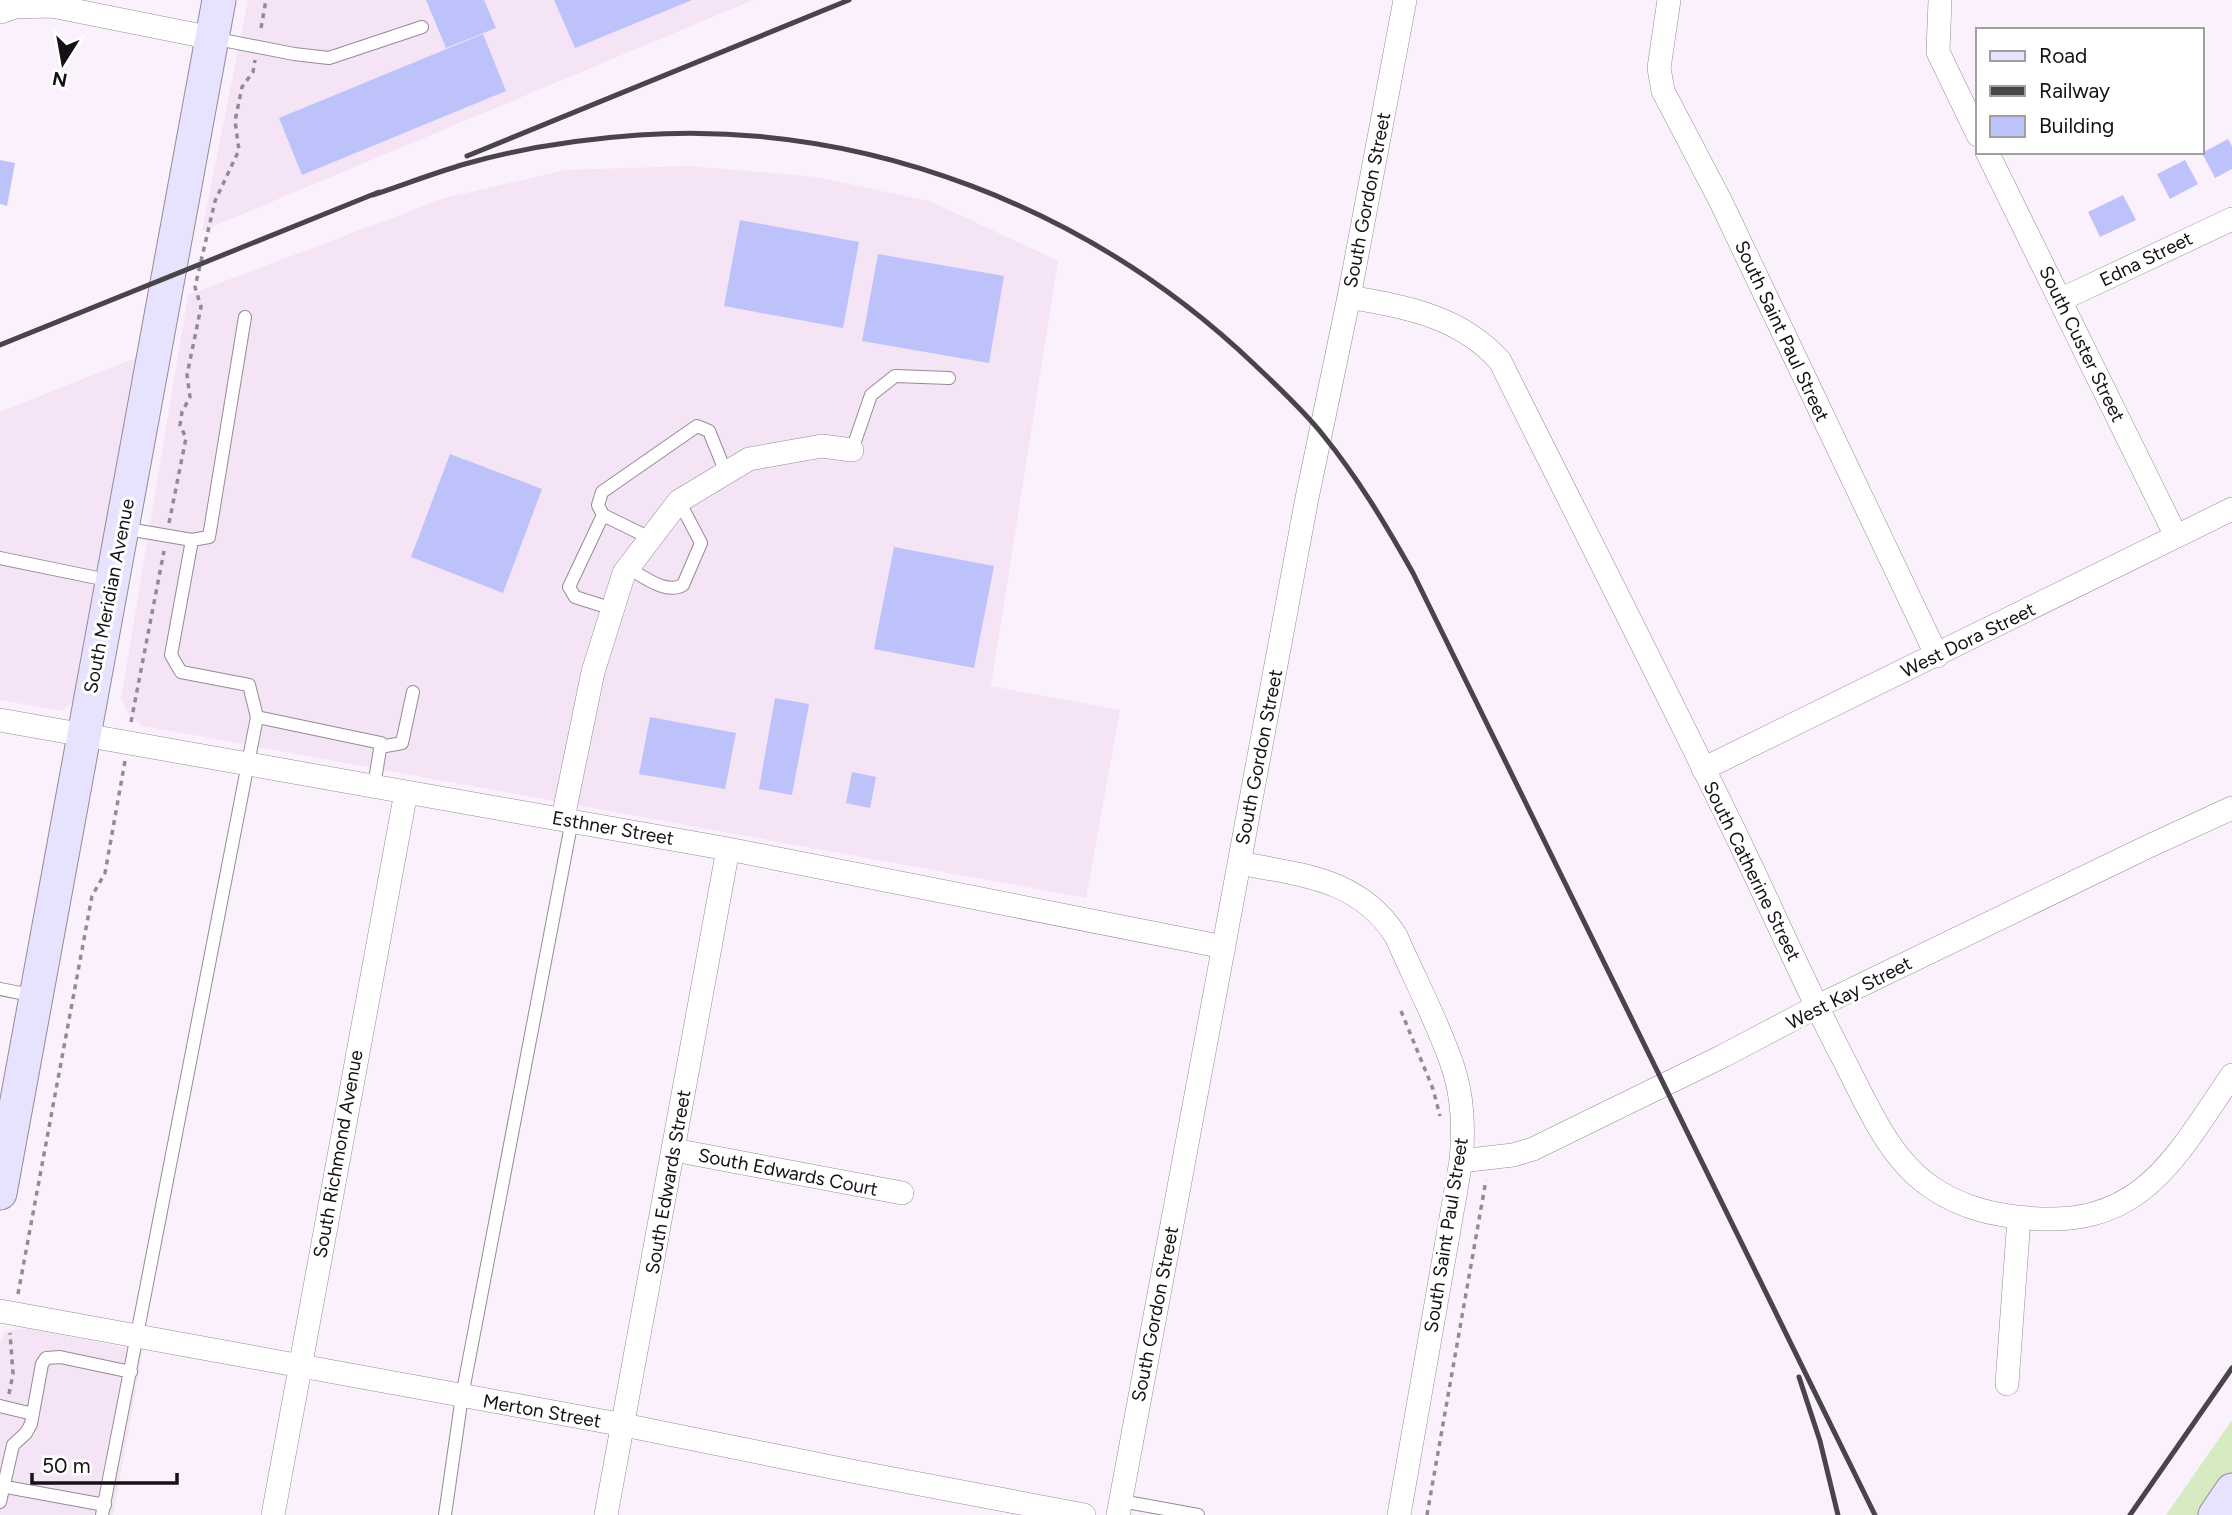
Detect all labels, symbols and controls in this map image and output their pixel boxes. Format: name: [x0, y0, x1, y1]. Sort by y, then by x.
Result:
north arrow: [28, 28, 98, 98]
legend: [1976, 28, 2204, 154]
text: Road: [2039, 43, 2087, 68]
text: N: [50, 67, 69, 92]
text: Railway: [2039, 78, 2110, 103]
street label: South Gordon Street: [1339, 110, 1395, 290]
text: Building: [2039, 113, 2114, 138]
street label: Edna Street: [2096, 227, 2196, 291]
street label: South Saint Paul Street: [1730, 237, 1834, 425]
street label: South Custer Street: [2034, 262, 2130, 426]
street label: South Meridian Avenue: [79, 497, 139, 695]
street label: West Dora Street: [1897, 598, 2039, 682]
street label: South Gordon Street: [1231, 667, 1287, 847]
street label: South Catherine Street: [1698, 777, 1806, 965]
street label: Esthner Street: [550, 806, 676, 850]
street label: West Kay Street: [1783, 952, 1915, 1034]
street label: South Richmond Avenue: [308, 1048, 368, 1260]
street label: South Edwards Street: [640, 1088, 696, 1276]
street label: South Saint Paul Street: [1419, 1136, 1473, 1334]
street label: South Edwards Court: [696, 1143, 880, 1201]
street label: South Gordon Street: [1127, 1224, 1183, 1404]
street label: Merton Street: [481, 1389, 603, 1433]
scale bar: [32, 1442, 177, 1486]
text: 50 m: [42, 1453, 91, 1478]

